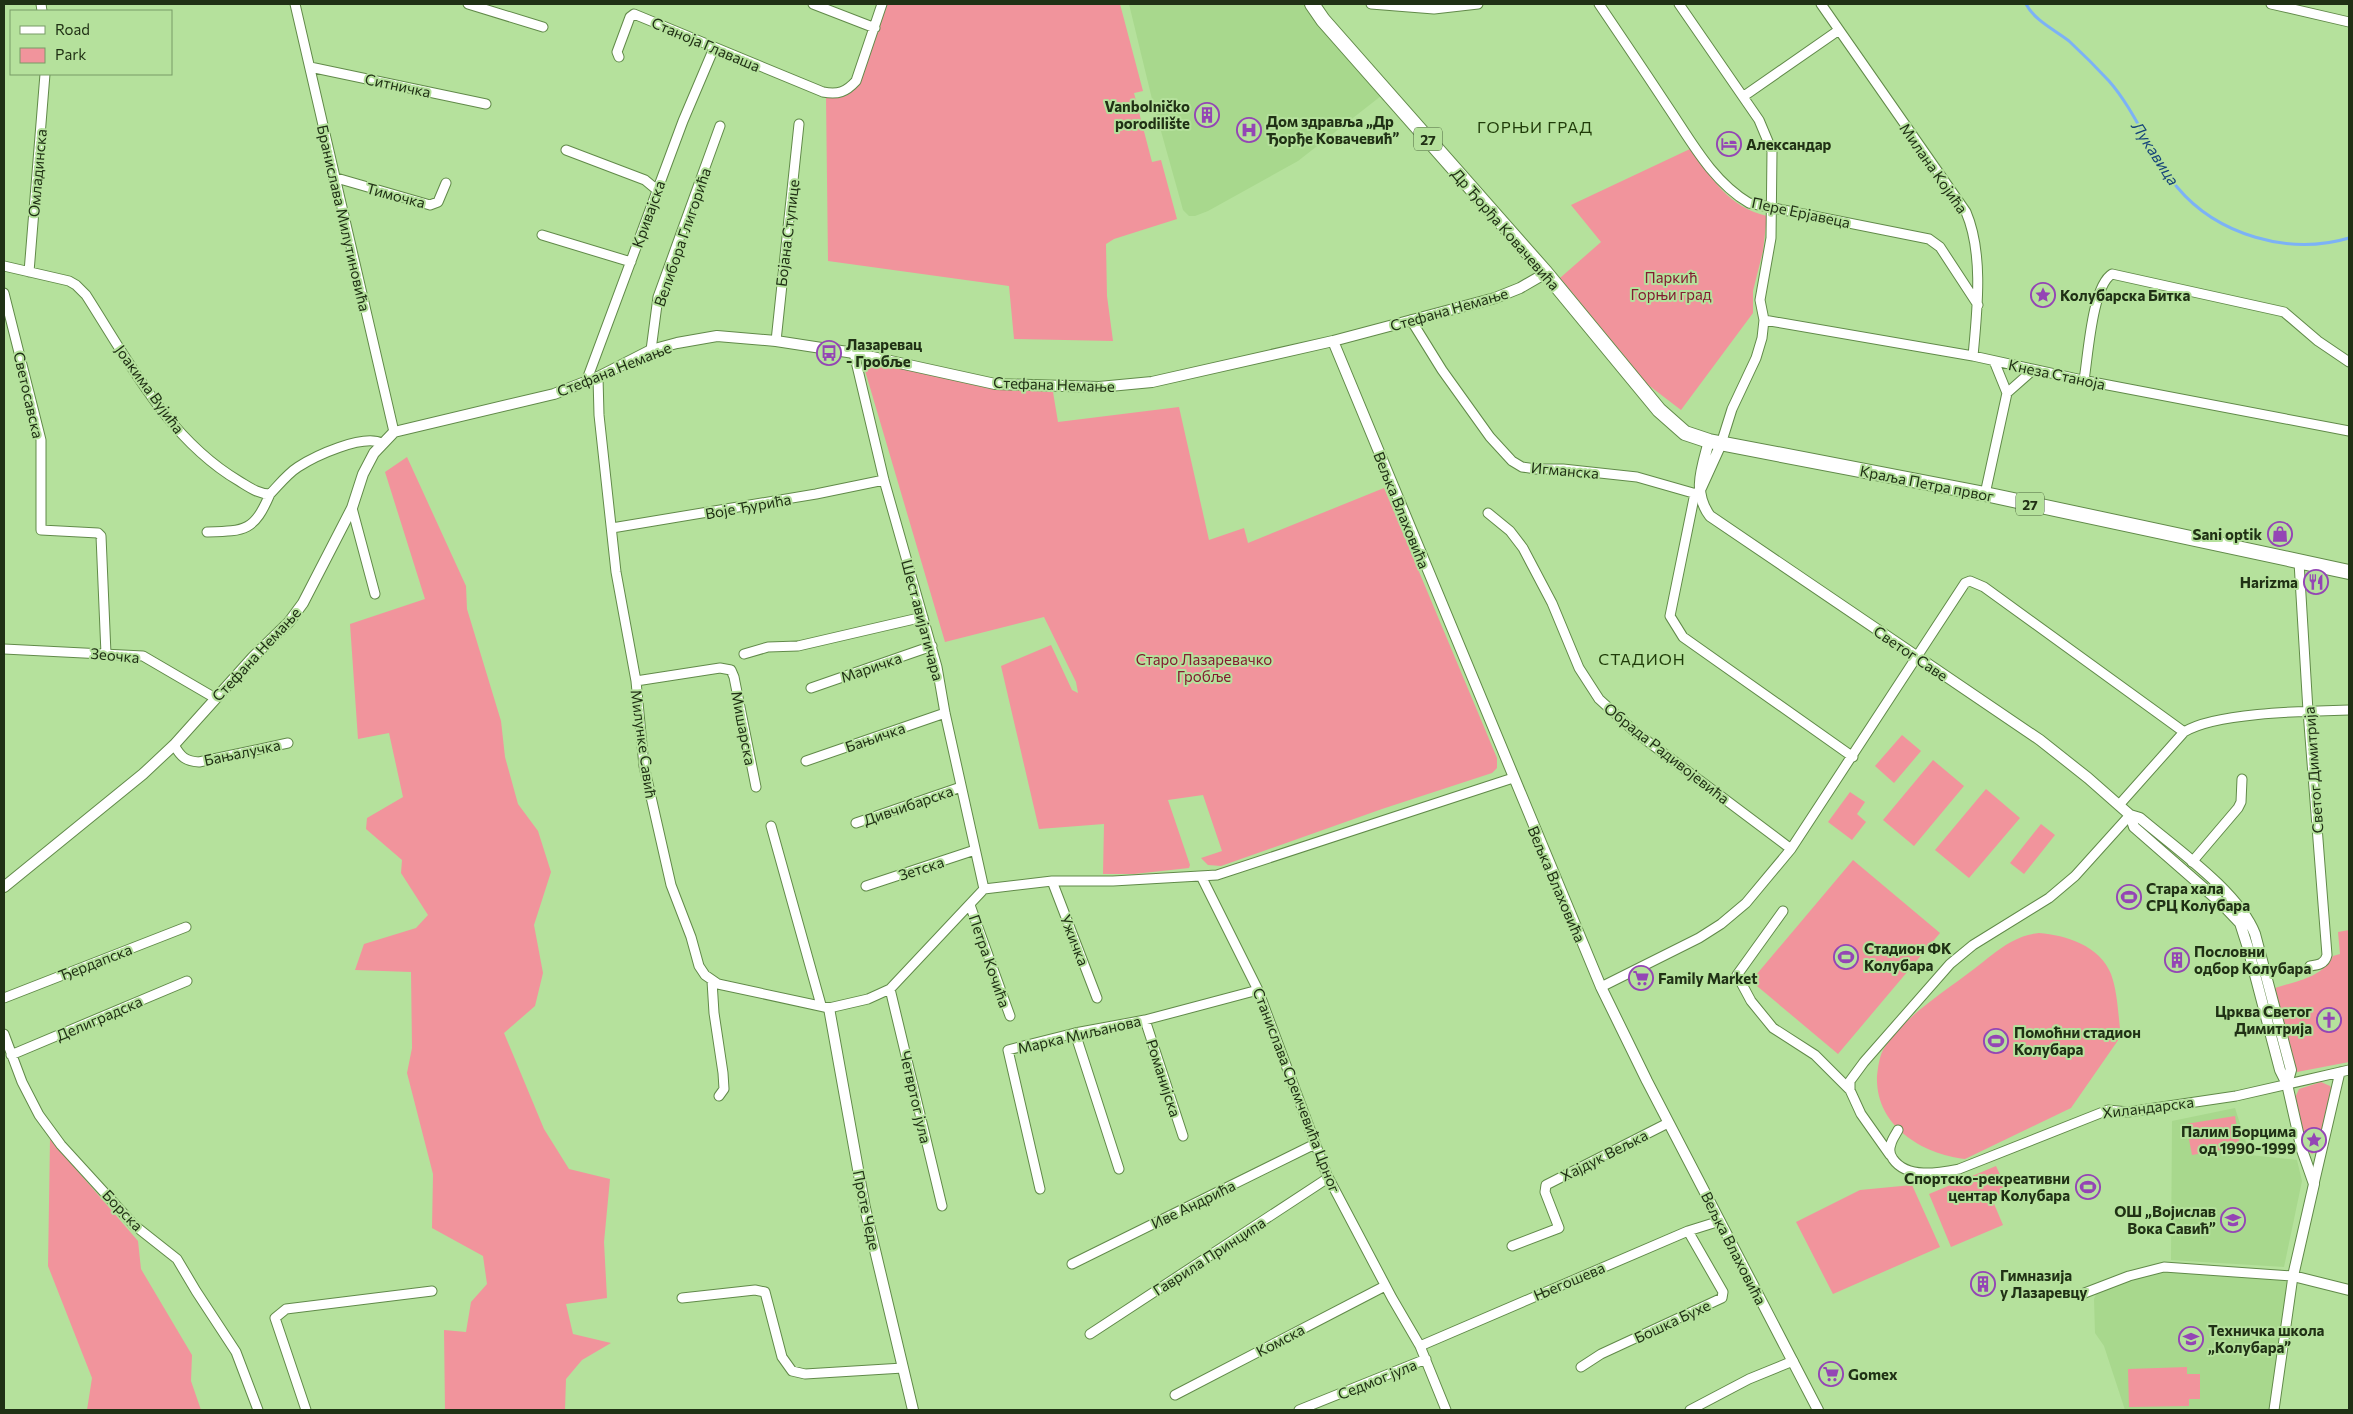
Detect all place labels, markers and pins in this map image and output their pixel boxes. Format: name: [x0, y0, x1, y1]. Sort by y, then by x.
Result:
place label: Vanbolničko porodilište: [1104, 97, 1190, 132]
building icon: Vanbolničko porodilište: [1194, 102, 1220, 128]
place label: Дом здравља „Др Ђорђе Ковачевић”: [1266, 112, 1399, 147]
hospital icon: Дом здравља „Др Ђорђе Ковачевић”: [1236, 117, 1262, 143]
hotel icon: Александар: [1716, 131, 1742, 157]
place label: Александар: [1746, 135, 1832, 153]
place icon: Колубарска Битка: [2030, 282, 2056, 308]
place label: Колубарска Битка: [2060, 286, 2190, 304]
place label: Лазаревац - Гробље: [846, 335, 922, 370]
bus stop icon: Лазаревац - Гробље: [816, 340, 842, 366]
shop icon: Sani optik: [2267, 521, 2293, 547]
place label: Sani optik: [2192, 525, 2262, 543]
restaurant icon: Harizma: [2303, 569, 2329, 595]
place label: Harizma: [2240, 573, 2298, 591]
place label: Стара хала СРЦ Колубара: [2146, 879, 2250, 914]
sports icon: Стара хала СРЦ Колубара: [2116, 884, 2142, 910]
place label: Стадион ФК Колубара: [1864, 939, 1952, 974]
place label: Пословни одбор Колубара: [2194, 942, 2311, 977]
sports icon: Стадион ФК Колубара: [1833, 944, 1859, 970]
building icon: Пословни одбор Колубара: [2164, 947, 2190, 973]
supermarket icon: Family Market: [1628, 965, 1654, 991]
place label: Family Market: [1658, 969, 1758, 987]
place label: Црква Светог Димитрија: [2215, 1002, 2312, 1037]
church icon: Црква Светог Димитрија: [2316, 1007, 2342, 1033]
place label: Помоћни стадион Колубара: [2014, 1023, 2141, 1058]
sports icon: Помоћни стадион Колубара: [1983, 1028, 2009, 1054]
place label: Палим Борцима од 1990-1999: [2181, 1122, 2296, 1157]
place icon: Палим Борцима од 1990-1999: [2301, 1127, 2327, 1153]
place label: Спортско-рекреативни центар Колубара: [1904, 1169, 2070, 1204]
sports icon: Спортско-рекреативни центар Колубара: [2075, 1174, 2101, 1200]
place label: ОШ „Војислав Вока Савић”: [2114, 1202, 2216, 1237]
school or university icon: ОШ „Војислав Вока Савић”: [2220, 1207, 2246, 1233]
place label: Гимназија у Лазаревцу: [2000, 1266, 2088, 1301]
building icon: Гимназија у Лазаревцу: [1970, 1271, 1996, 1297]
place label: Техничка школа „Колубара”: [2208, 1321, 2325, 1356]
school or university icon: Техничка школа „Колубара”: [2178, 1326, 2204, 1352]
supermarket icon: Gomex: [1818, 1361, 1844, 1387]
place label: Gomex: [1848, 1365, 1898, 1383]

